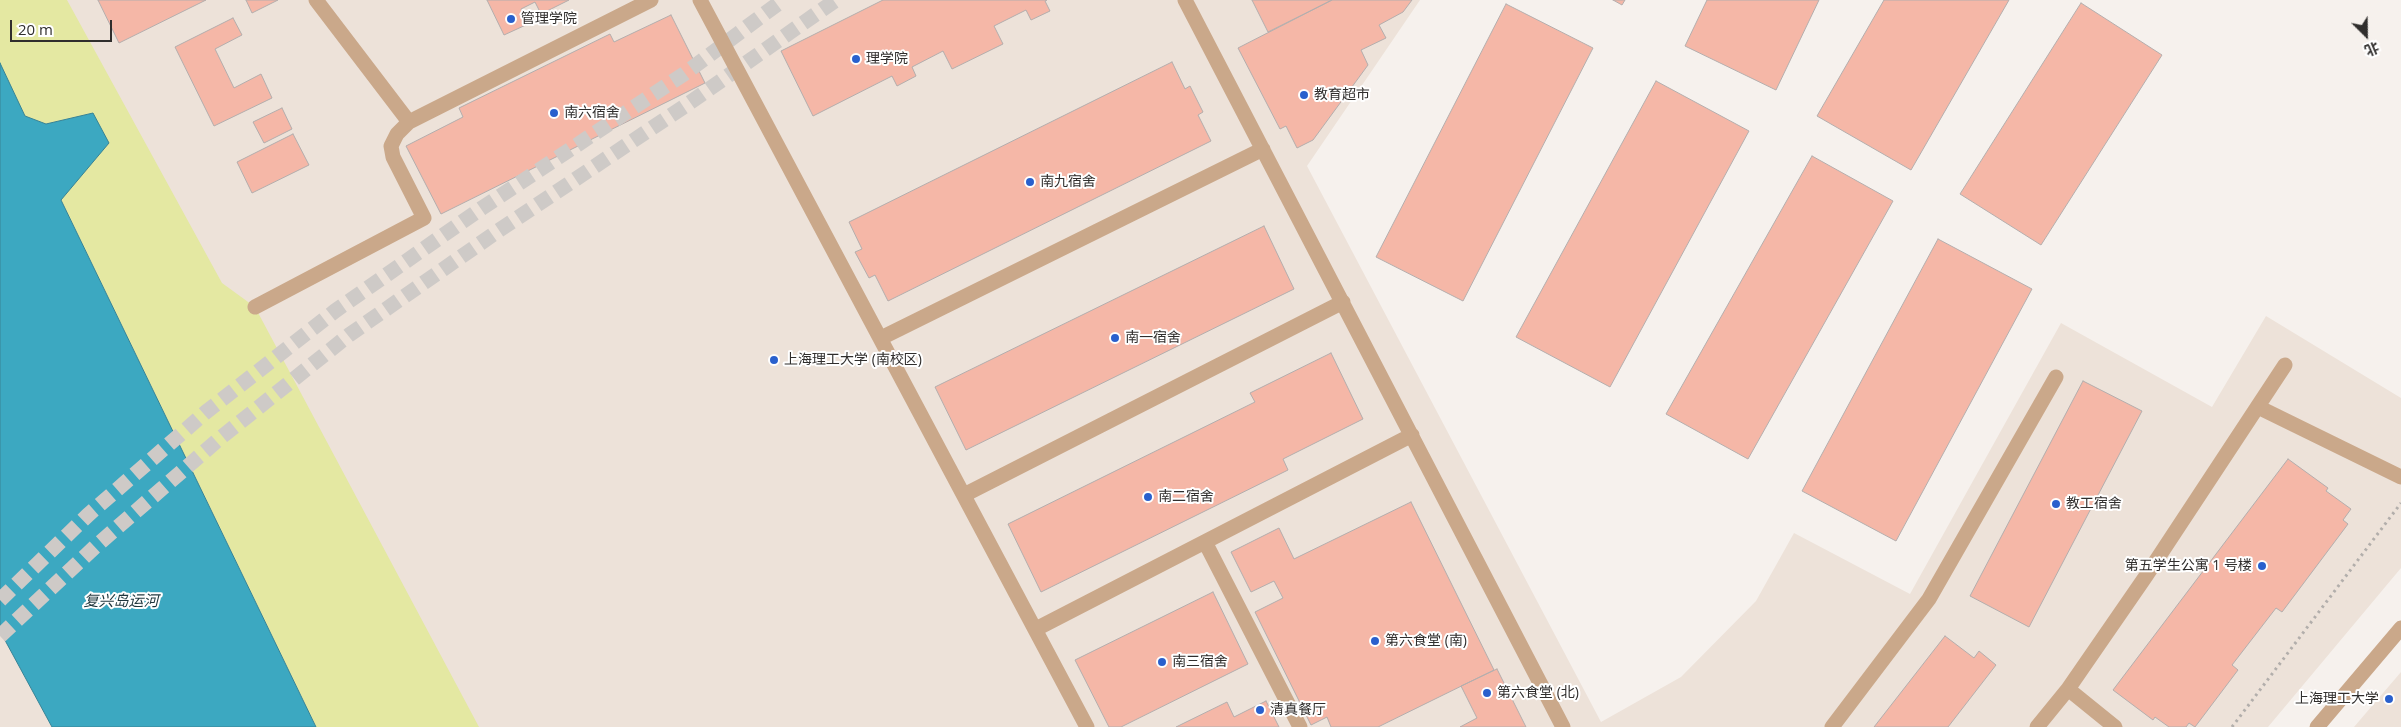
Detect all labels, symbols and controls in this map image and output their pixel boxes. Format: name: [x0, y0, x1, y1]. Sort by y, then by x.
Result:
scale bar: [12, 10, 115, 42]
north arrow: [2341, 10, 2391, 60]
place label: 管理学院: [521, 11, 577, 27]
marker: 管理学院: [505, 13, 517, 25]
text: 20 m: [18, 19, 53, 39]
text: 北: [2362, 38, 2382, 61]
place label: 理学院: [866, 51, 908, 67]
marker: 理学院: [850, 53, 862, 65]
place label: 教育超市: [1314, 87, 1370, 103]
marker: 教育超市: [1298, 89, 1310, 101]
place label: 南六宿舍: [564, 105, 620, 121]
marker: 南六宿舍: [548, 107, 560, 119]
place label: 南九宿舍: [1040, 174, 1096, 190]
marker: 南九宿舍: [1024, 176, 1036, 188]
place label: 南一宿舍: [1125, 330, 1181, 346]
marker: 南一宿舍: [1109, 332, 1121, 344]
place label: 上海理工大学 (南校区): [784, 352, 922, 368]
marker: 上海理工大学 (南校区): [768, 354, 780, 366]
place label: 南二宿舍: [1158, 489, 1214, 505]
marker: 南二宿舍: [1142, 491, 1154, 503]
place label: 教工宿舍: [2066, 496, 2122, 512]
marker: 教工宿舍: [2050, 498, 2062, 510]
place label: 第五学生公寓 1 号楼: [2125, 558, 2252, 574]
marker: 第五学生公寓 1 号楼: [2256, 560, 2268, 572]
water label: 复兴岛运河: [84, 593, 158, 611]
place label: 第六食堂 (南): [1385, 633, 1467, 649]
marker: 第六食堂 (南): [1369, 635, 1381, 647]
place label: 南三宿舍: [1172, 654, 1228, 670]
marker: 南三宿舍: [1156, 656, 1168, 668]
place label: 第六食堂 (北): [1497, 685, 1579, 701]
marker: 第六食堂 (北): [1481, 687, 1493, 699]
place label: 上海理工大学: [2295, 691, 2379, 707]
marker: 上海理工大学: [2383, 693, 2395, 705]
place label: 清真餐厅: [1270, 702, 1326, 718]
marker: 清真餐厅: [1254, 704, 1266, 716]

